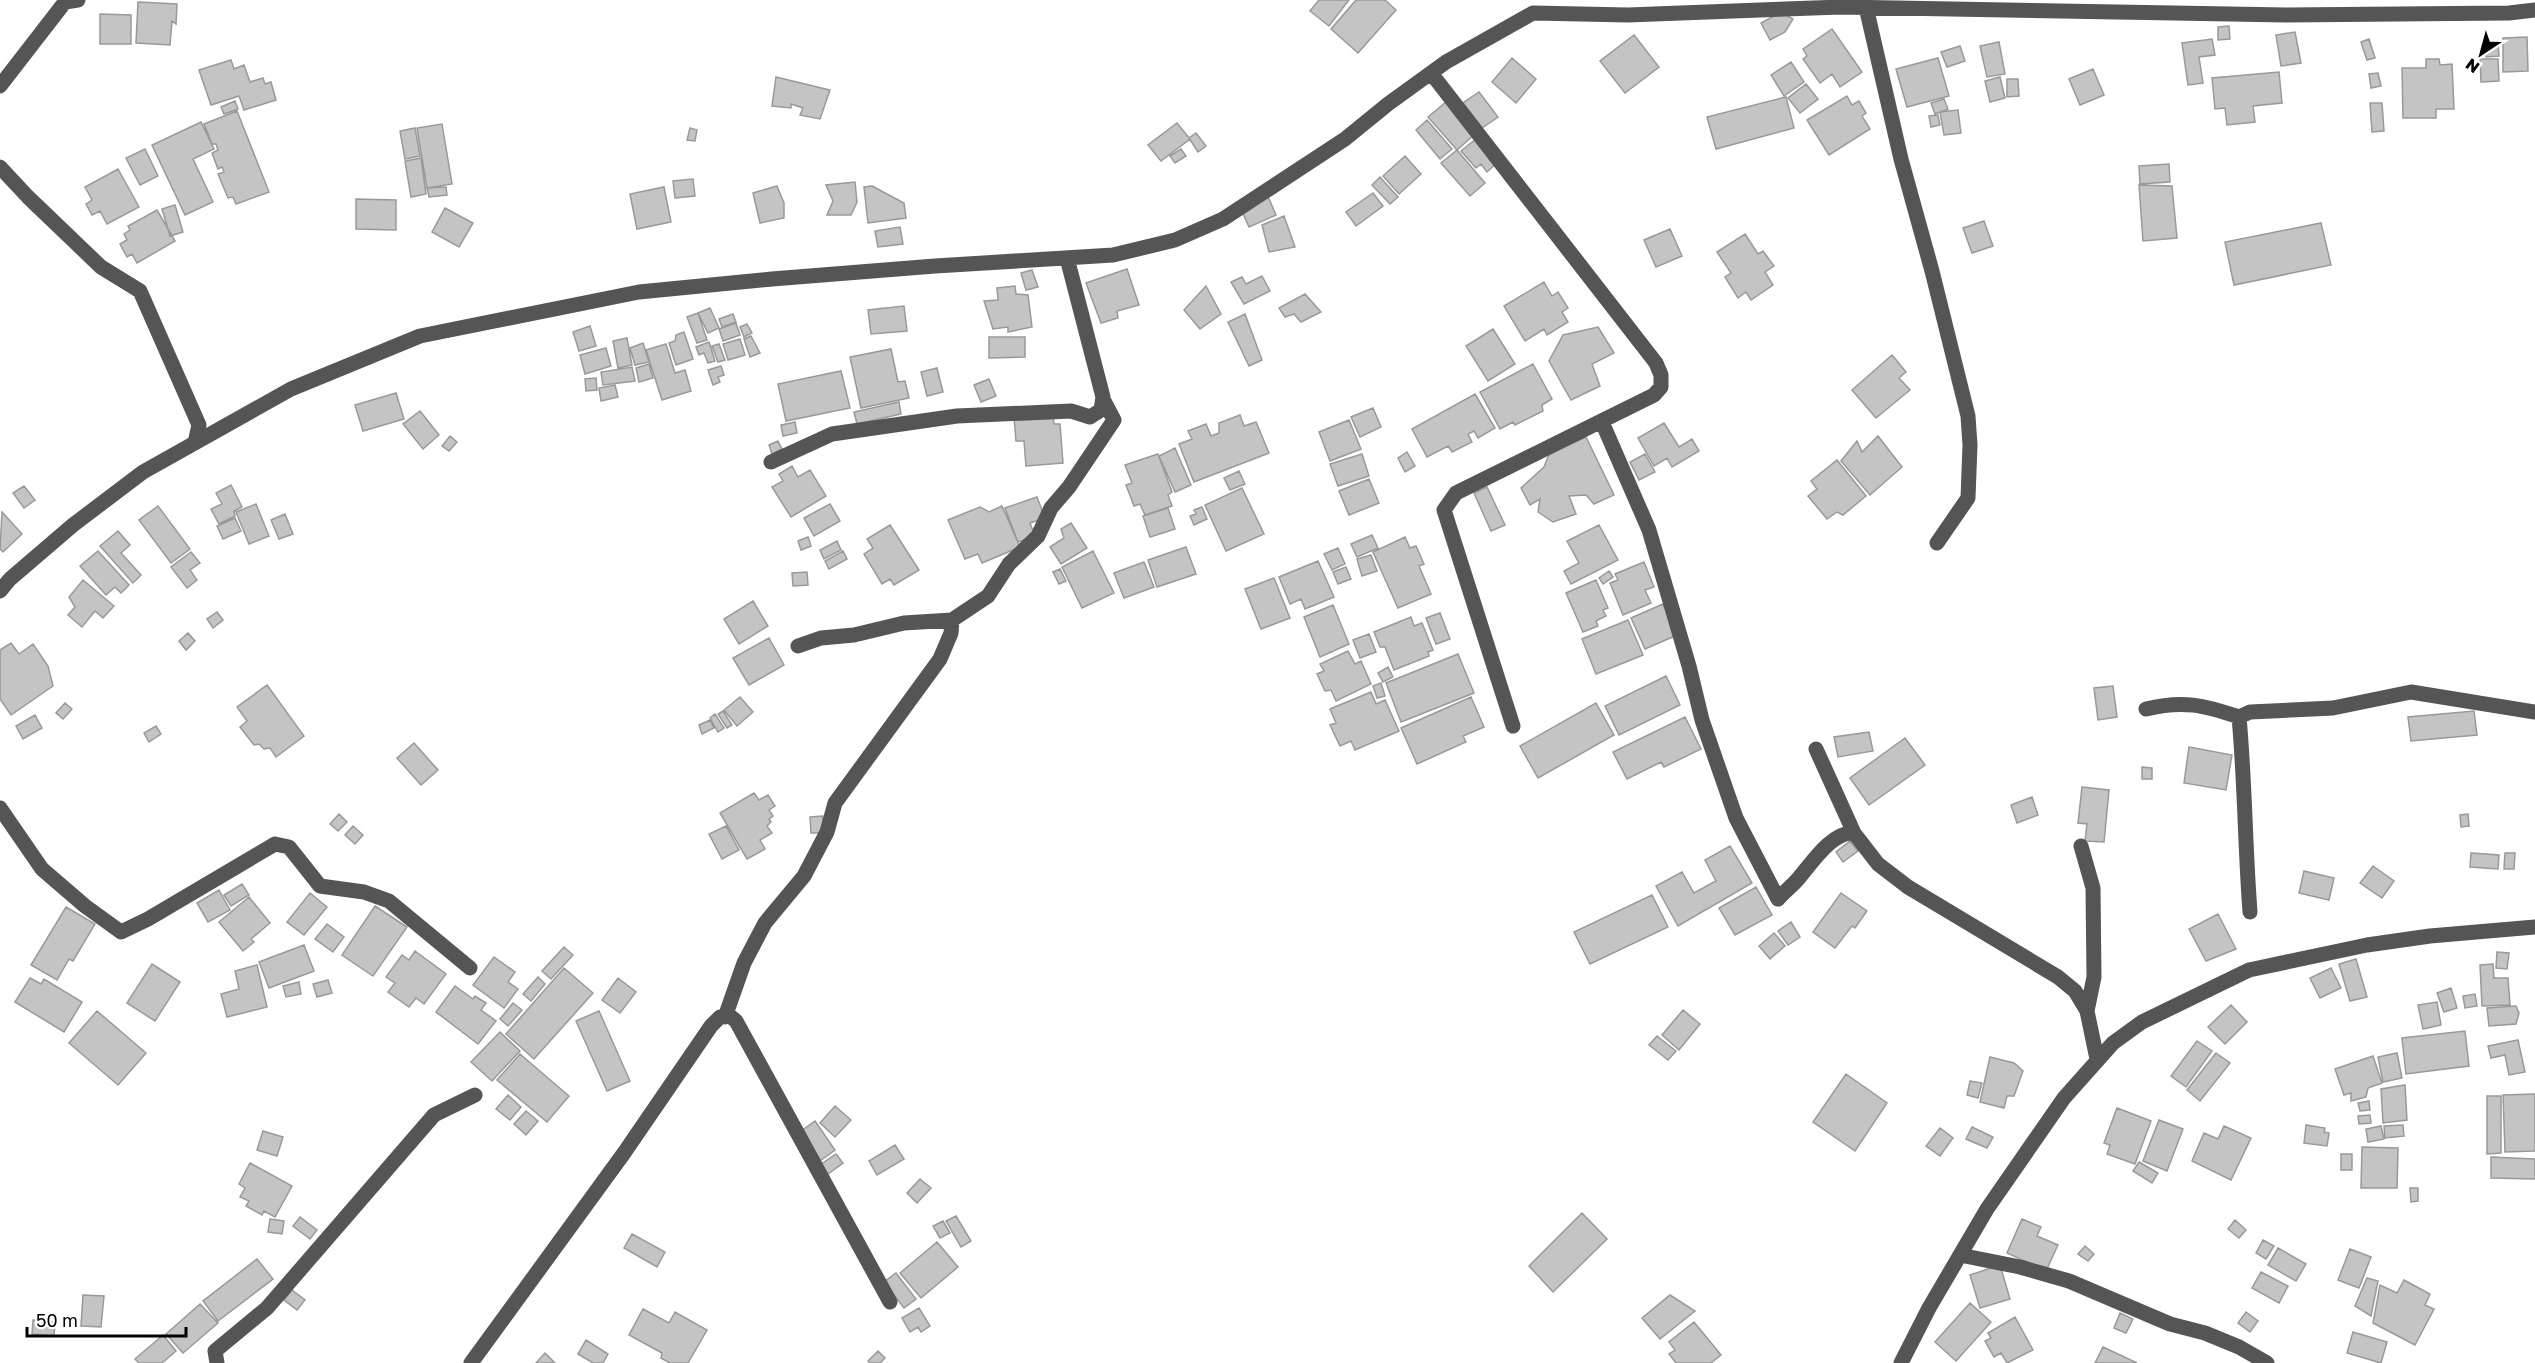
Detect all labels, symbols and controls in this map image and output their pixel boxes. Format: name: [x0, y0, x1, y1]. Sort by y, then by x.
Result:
north arrow: [2451, 24, 2511, 84]
text: N: [2461, 54, 2483, 78]
scale bar: [27, 1300, 186, 1338]
text: 50 m: [36, 1309, 78, 1331]

